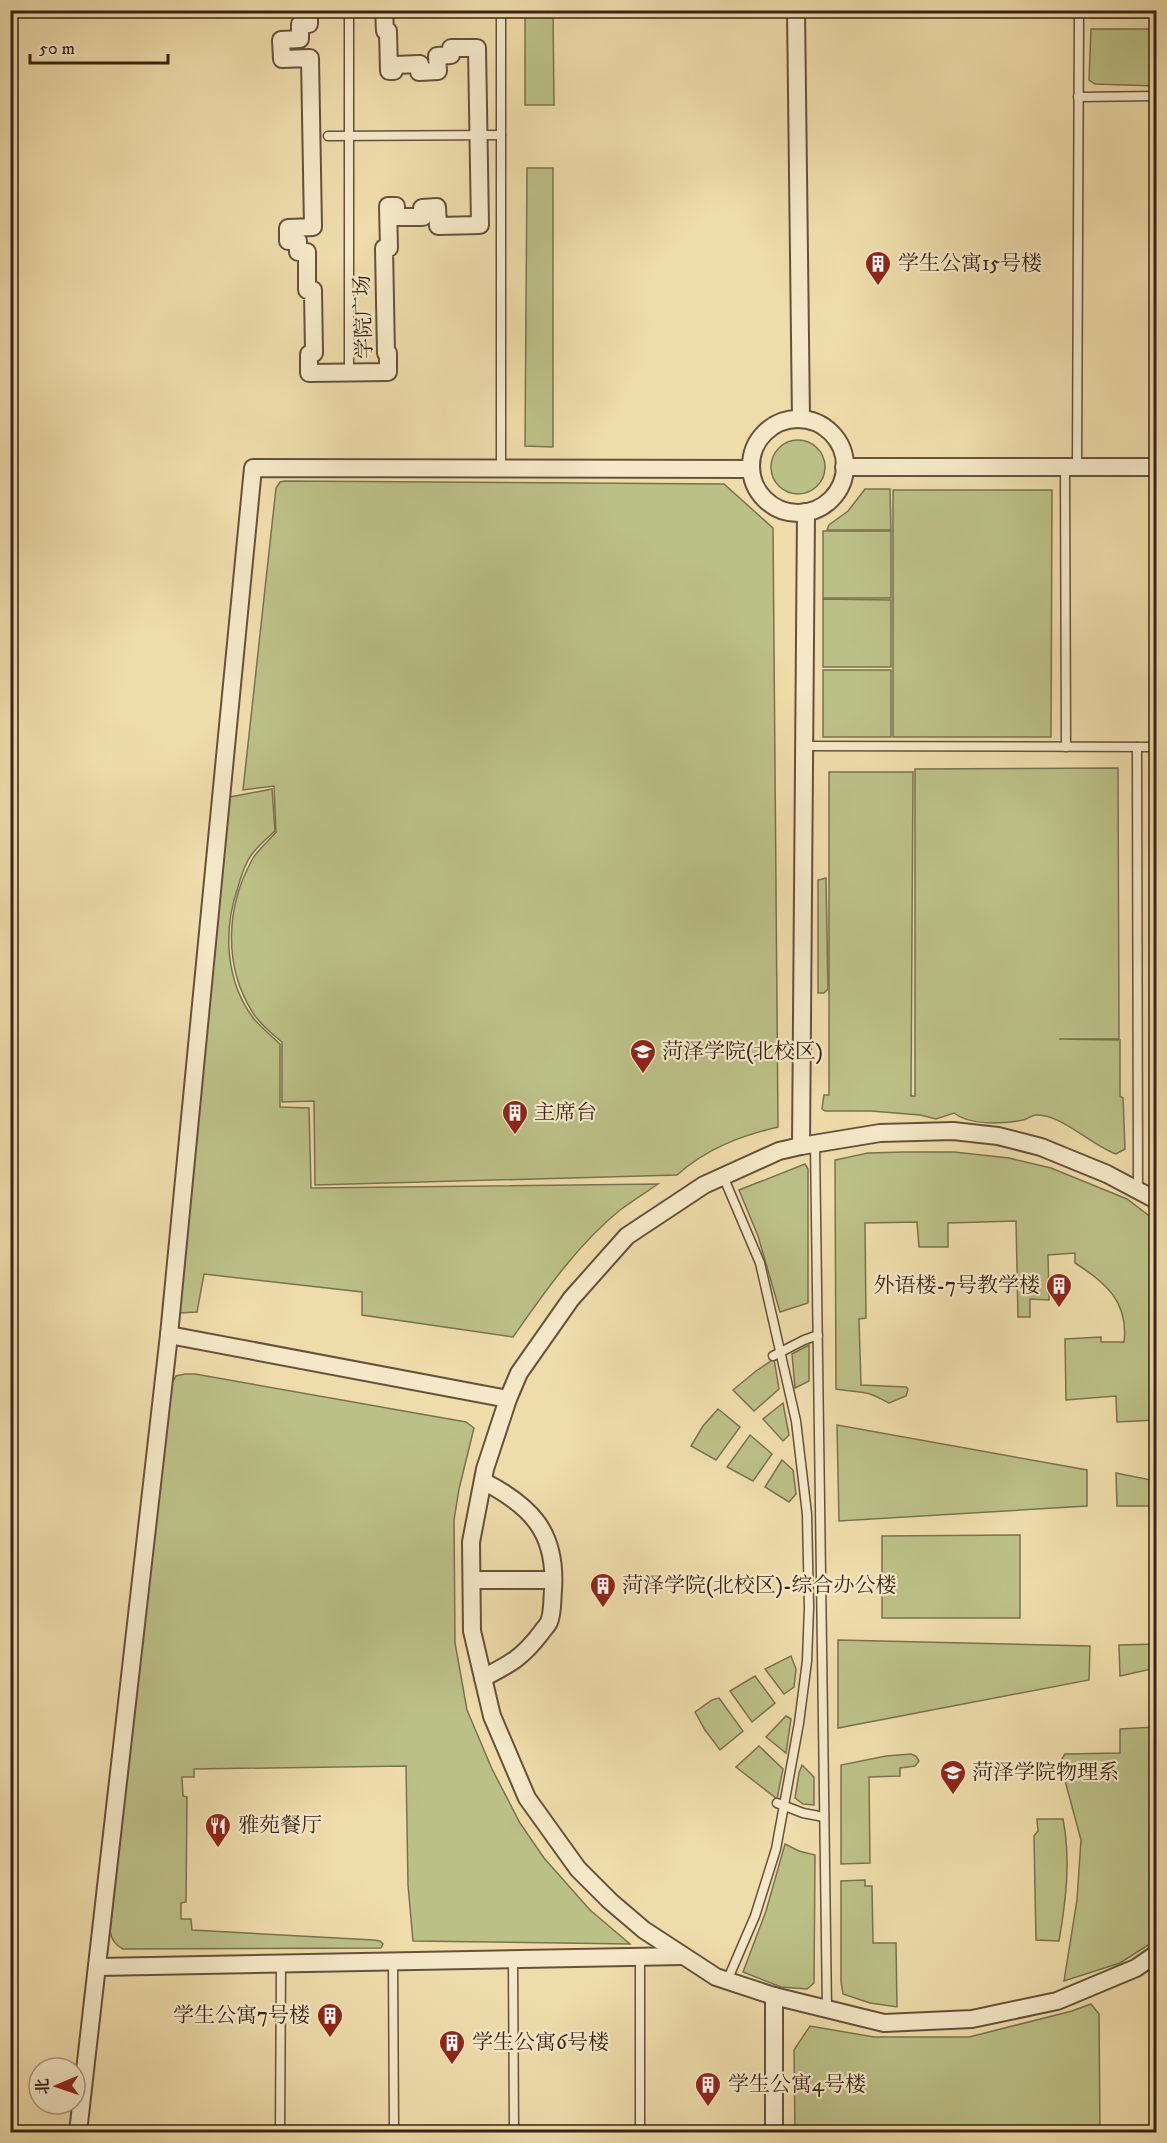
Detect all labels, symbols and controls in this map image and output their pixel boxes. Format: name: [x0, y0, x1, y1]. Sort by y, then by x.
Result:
scale bar: [30, 27, 168, 65]
text: 50 m: [39, 38, 75, 60]
building icon: 学生公寓15号楼: [863, 249, 893, 287]
place label: 学生公寓15号楼: [898, 251, 1042, 277]
street label: 学院广场: [350, 275, 378, 359]
school or university icon: 菏泽学院(北校区): [628, 1037, 658, 1075]
place label: 菏泽学院(北校区): [662, 1039, 823, 1065]
building icon: 主席台: [500, 1098, 530, 1136]
place label: 主席台: [534, 1100, 597, 1126]
building icon: 外语楼-7号教学楼: [1044, 1271, 1074, 1309]
place label: 外语楼-7号教学楼: [873, 1273, 1040, 1299]
building icon: 菏泽学院(北校区)-综合办公楼: [588, 1571, 618, 1609]
place label: 菏泽学院(北校区)-综合办公楼: [622, 1573, 897, 1599]
school or university icon: 菏泽学院物理系: [938, 1758, 968, 1796]
place label: 菏泽学院物理系: [972, 1760, 1119, 1786]
restaurant icon: 雅苑餐厅: [203, 1811, 233, 1849]
place label: 雅苑餐厅: [238, 1813, 322, 1839]
building icon: 学生公寓7号楼: [315, 2001, 345, 2039]
place label: 学生公寓7号楼: [173, 2003, 310, 2029]
building icon: 学生公寓6号楼: [437, 2028, 467, 2066]
place label: 学生公寓6号楼: [472, 2030, 609, 2056]
north arrow: [27, 2056, 87, 2116]
building icon: 学生公寓4号楼: [693, 2070, 723, 2108]
place label: 学生公寓4号楼: [728, 2072, 866, 2098]
text: 北: [33, 2078, 53, 2095]

